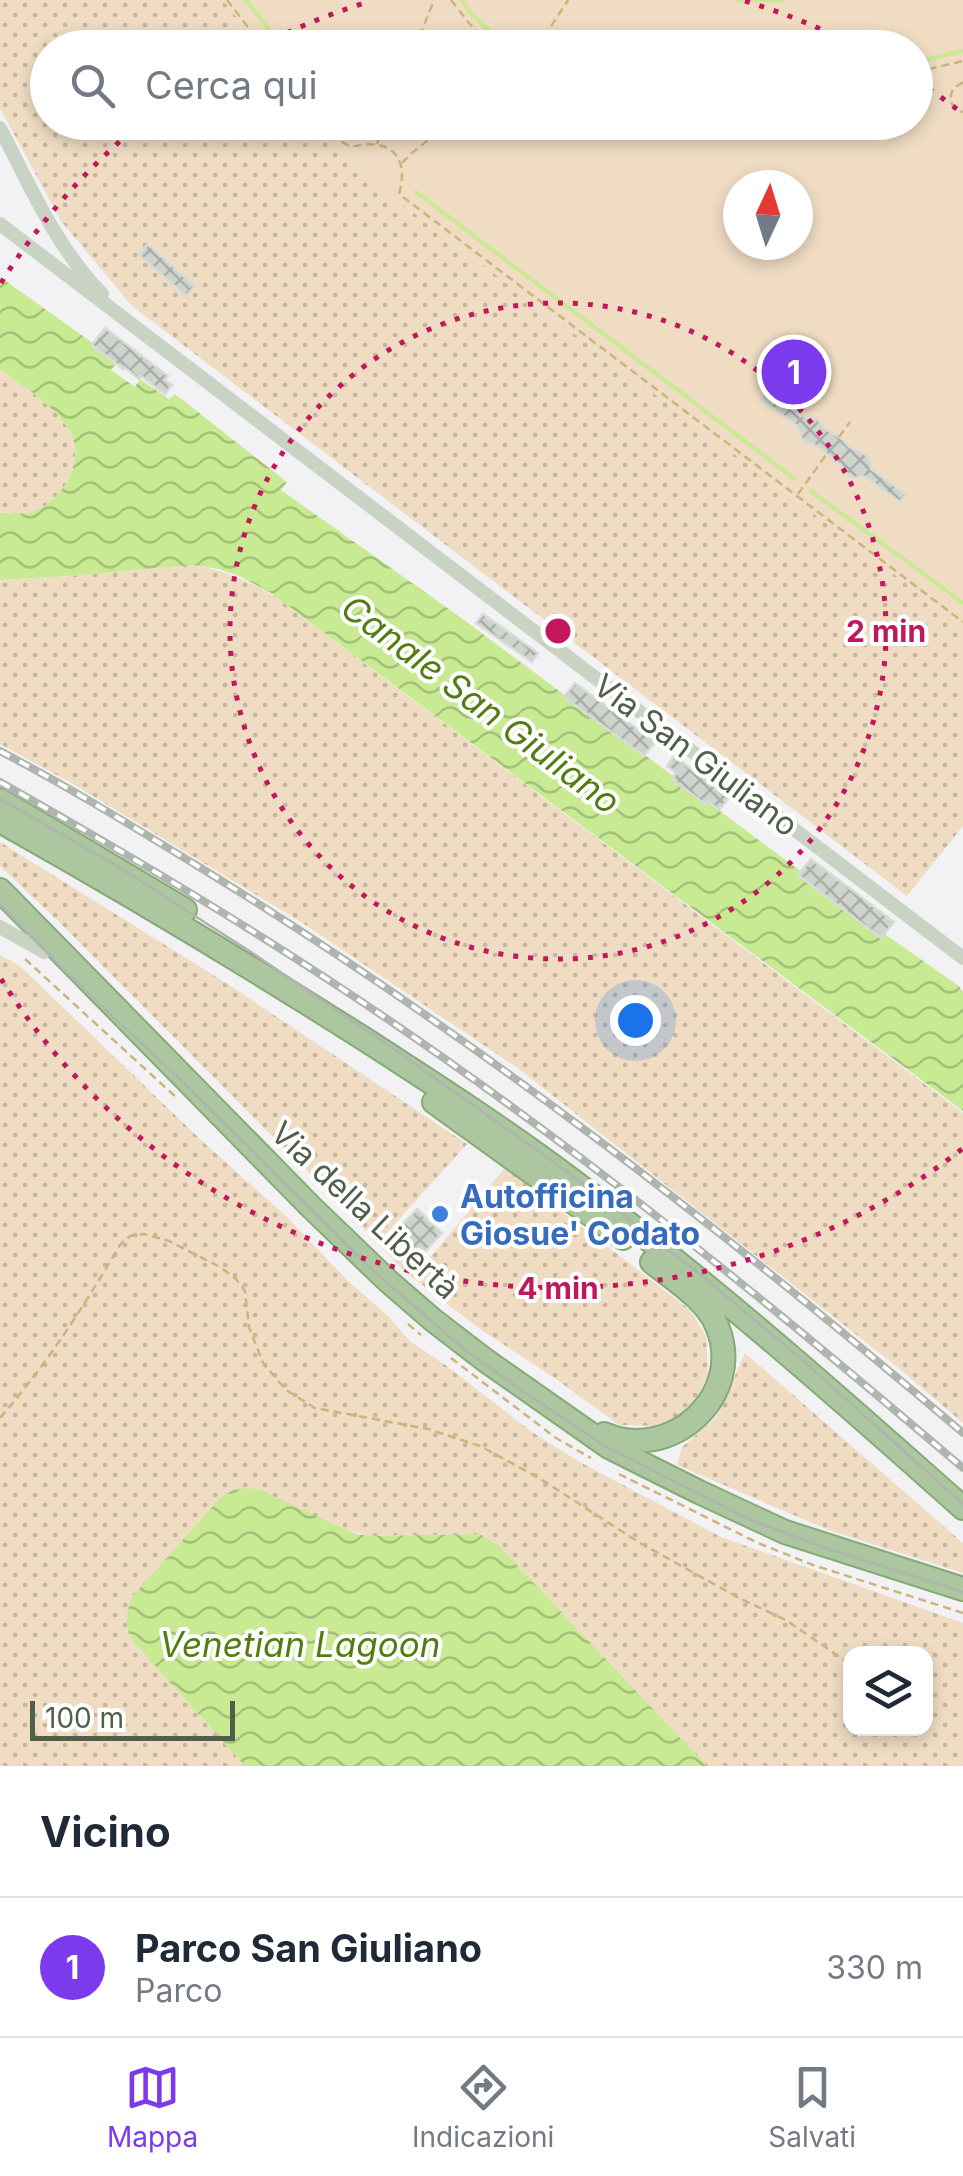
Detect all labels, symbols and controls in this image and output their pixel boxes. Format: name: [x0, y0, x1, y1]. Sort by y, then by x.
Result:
search box: [30, 30, 933, 140]
icon: search: [65, 58, 120, 113]
text: Cerca qui: [145, 62, 318, 108]
north arrow: [723, 170, 813, 260]
pin: 1: [762, 334, 826, 410]
water label: Canale San Giuliano: [334, 586, 628, 822]
centre of rings: [540, 613, 576, 649]
text: 2 min: [846, 613, 926, 649]
street label: Via San Giuliano: [586, 666, 806, 844]
your location: [610, 995, 661, 1046]
street label: Via della Libertà: [263, 1113, 467, 1307]
place label: Autofficina Giosue' Codato: [460, 1177, 700, 1253]
marker: Autofficina Giosue' Codato: [429, 1203, 451, 1225]
text: 4 min: [517, 1270, 599, 1306]
water label: Venetian Lagoon: [160, 1623, 440, 1665]
map controls: [843, 1646, 933, 1736]
button: layers: [843, 1646, 933, 1736]
scale bar: [30, 1696, 235, 1740]
text: 100 m: [45, 1701, 124, 1735]
text: Vicino: [40, 1806, 171, 1857]
text: Parco San Giuliano: [135, 1925, 482, 1971]
text: 1: [66, 1948, 79, 1987]
text: 330 m: [826, 1948, 923, 1987]
text: Parco: [135, 1971, 222, 2010]
tab: Mappa: [107, 2060, 198, 2154]
tab: Indicazioni: [412, 2060, 554, 2154]
tab: Salvati: [768, 2060, 856, 2154]

